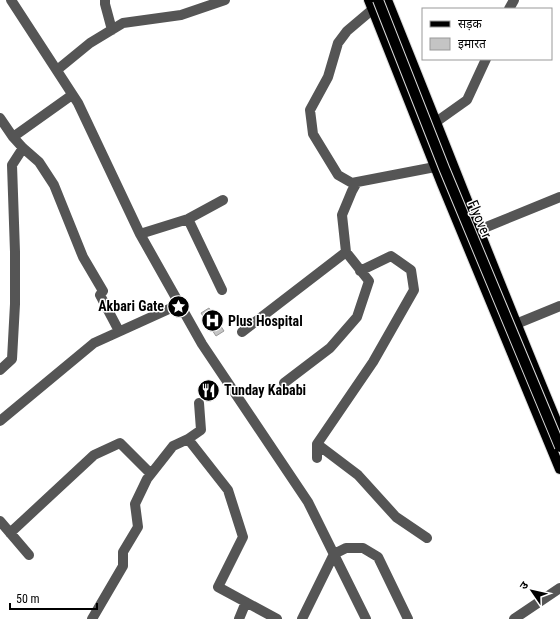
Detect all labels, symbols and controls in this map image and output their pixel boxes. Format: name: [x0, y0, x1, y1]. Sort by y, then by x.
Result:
legend: [422, 8, 552, 60]
text: सड़क: [458, 17, 483, 31]
text: इमारत: [458, 37, 487, 51]
street label: Flyover: [465, 198, 495, 240]
place icon: Akbari Gate: [166, 293, 192, 319]
place label: Akbari Gate: [98, 298, 164, 314]
hospital icon: Plus Hospital: [199, 308, 225, 334]
place label: Plus Hospital: [228, 313, 303, 329]
restaurant icon: Tunday Kababi: [196, 377, 222, 403]
place label: Tunday Kababi: [224, 382, 306, 398]
north arrow: [512, 571, 552, 611]
text: उ: [517, 579, 532, 592]
scale bar: [10, 585, 97, 611]
text: 50 m: [16, 592, 40, 606]

